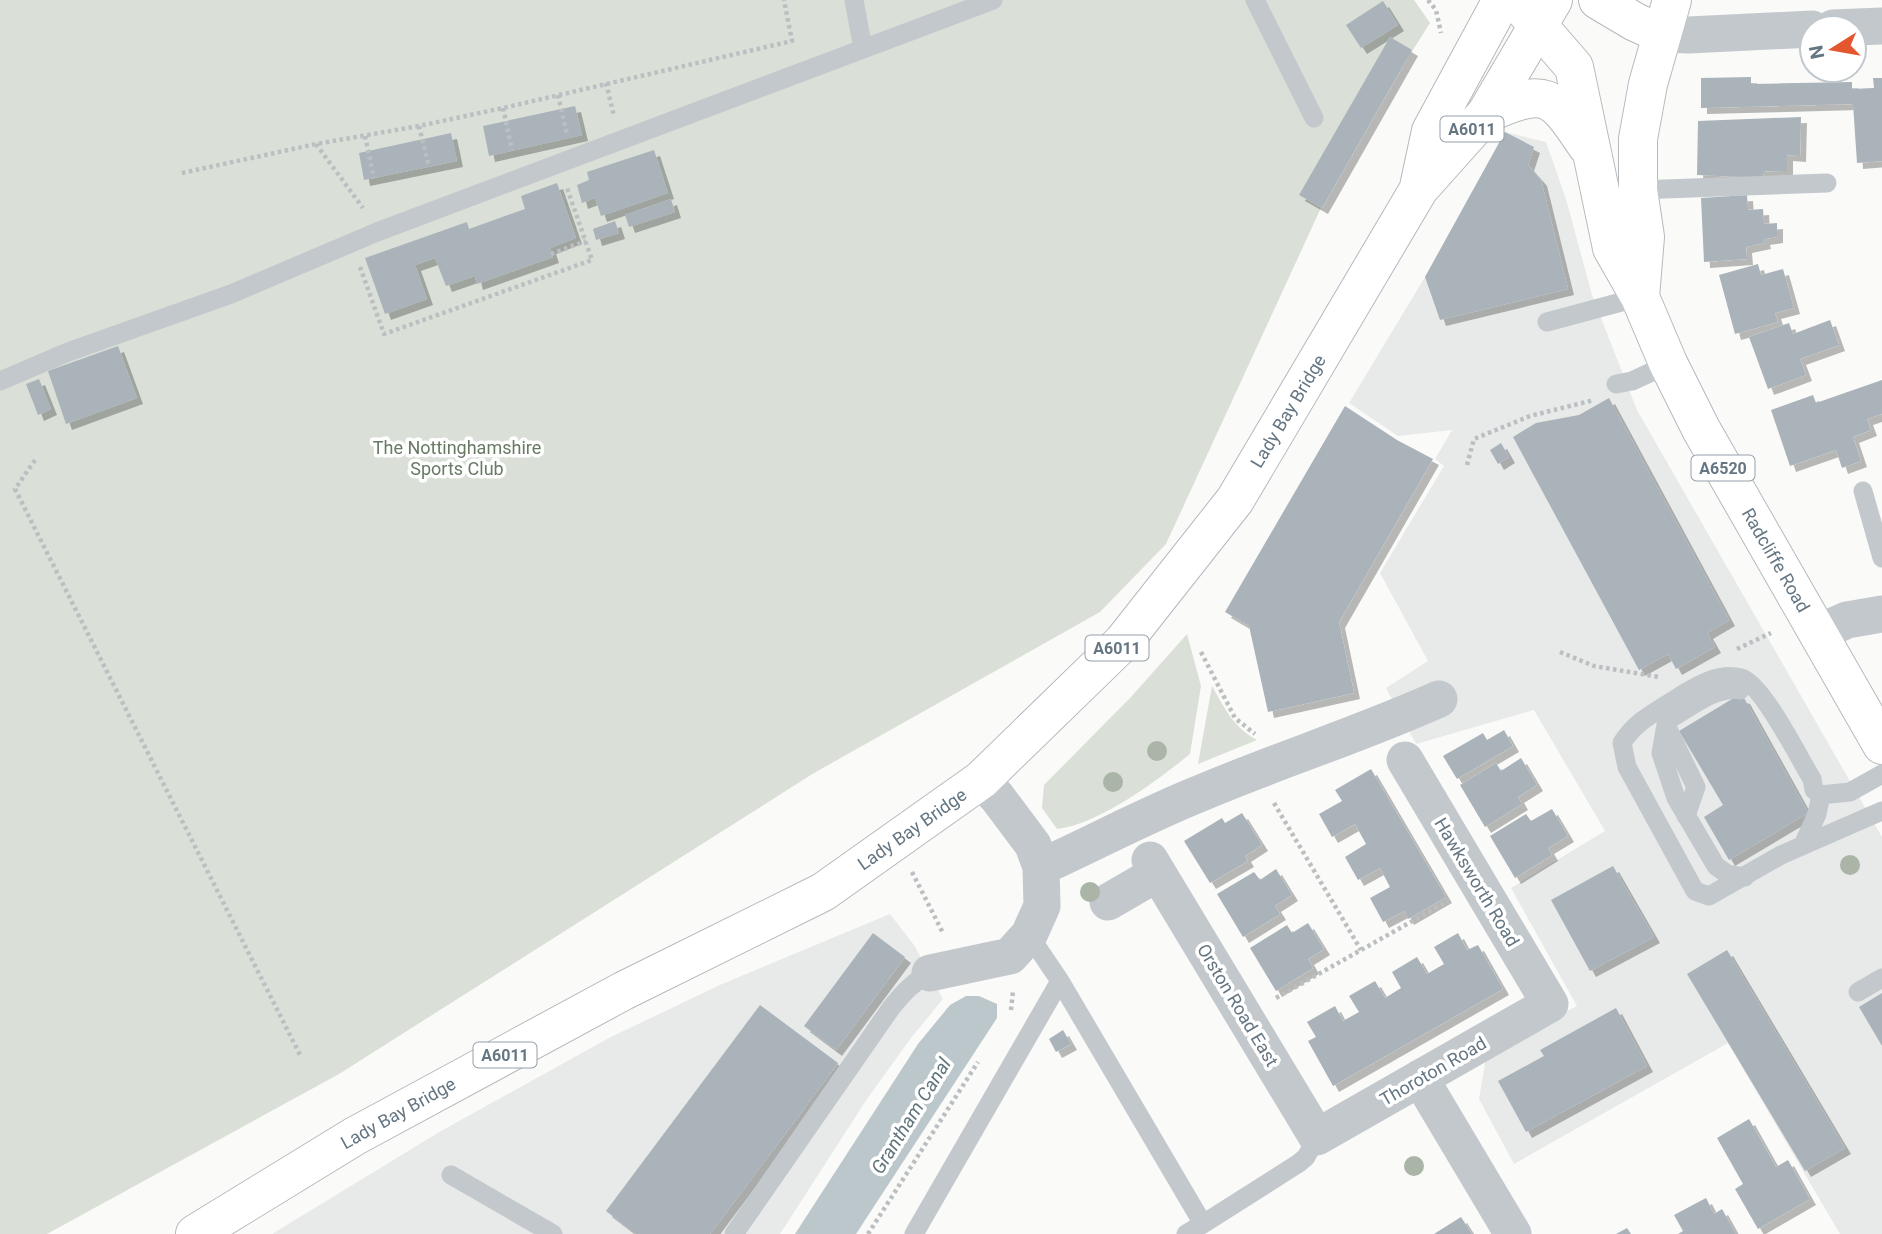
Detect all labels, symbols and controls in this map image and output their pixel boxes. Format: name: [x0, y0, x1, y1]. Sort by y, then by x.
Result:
north arrow: [1798, 14, 1868, 84]
text: N: [1804, 43, 1829, 61]
road number: A6011: [1440, 116, 1504, 141]
street label: Lady Bay Bridge: [1246, 351, 1330, 471]
park label: The Nottinghamshire Sports Club: [373, 437, 541, 479]
road number: A6520: [1692, 456, 1754, 481]
street label: Radcliffe Road: [1738, 504, 1814, 616]
road number: A6011: [1086, 636, 1148, 660]
street label: Lady Bay Bridge: [854, 784, 970, 874]
street label: Hawksworth Road: [1430, 814, 1524, 950]
street label: Orston Road East: [1193, 940, 1283, 1070]
street label: Thoroton Road: [1376, 1032, 1490, 1110]
road number: A6011: [474, 1042, 536, 1068]
water label: Grantham Canal: [866, 1053, 956, 1178]
street label: Lady Bay Bridge: [337, 1073, 459, 1153]

